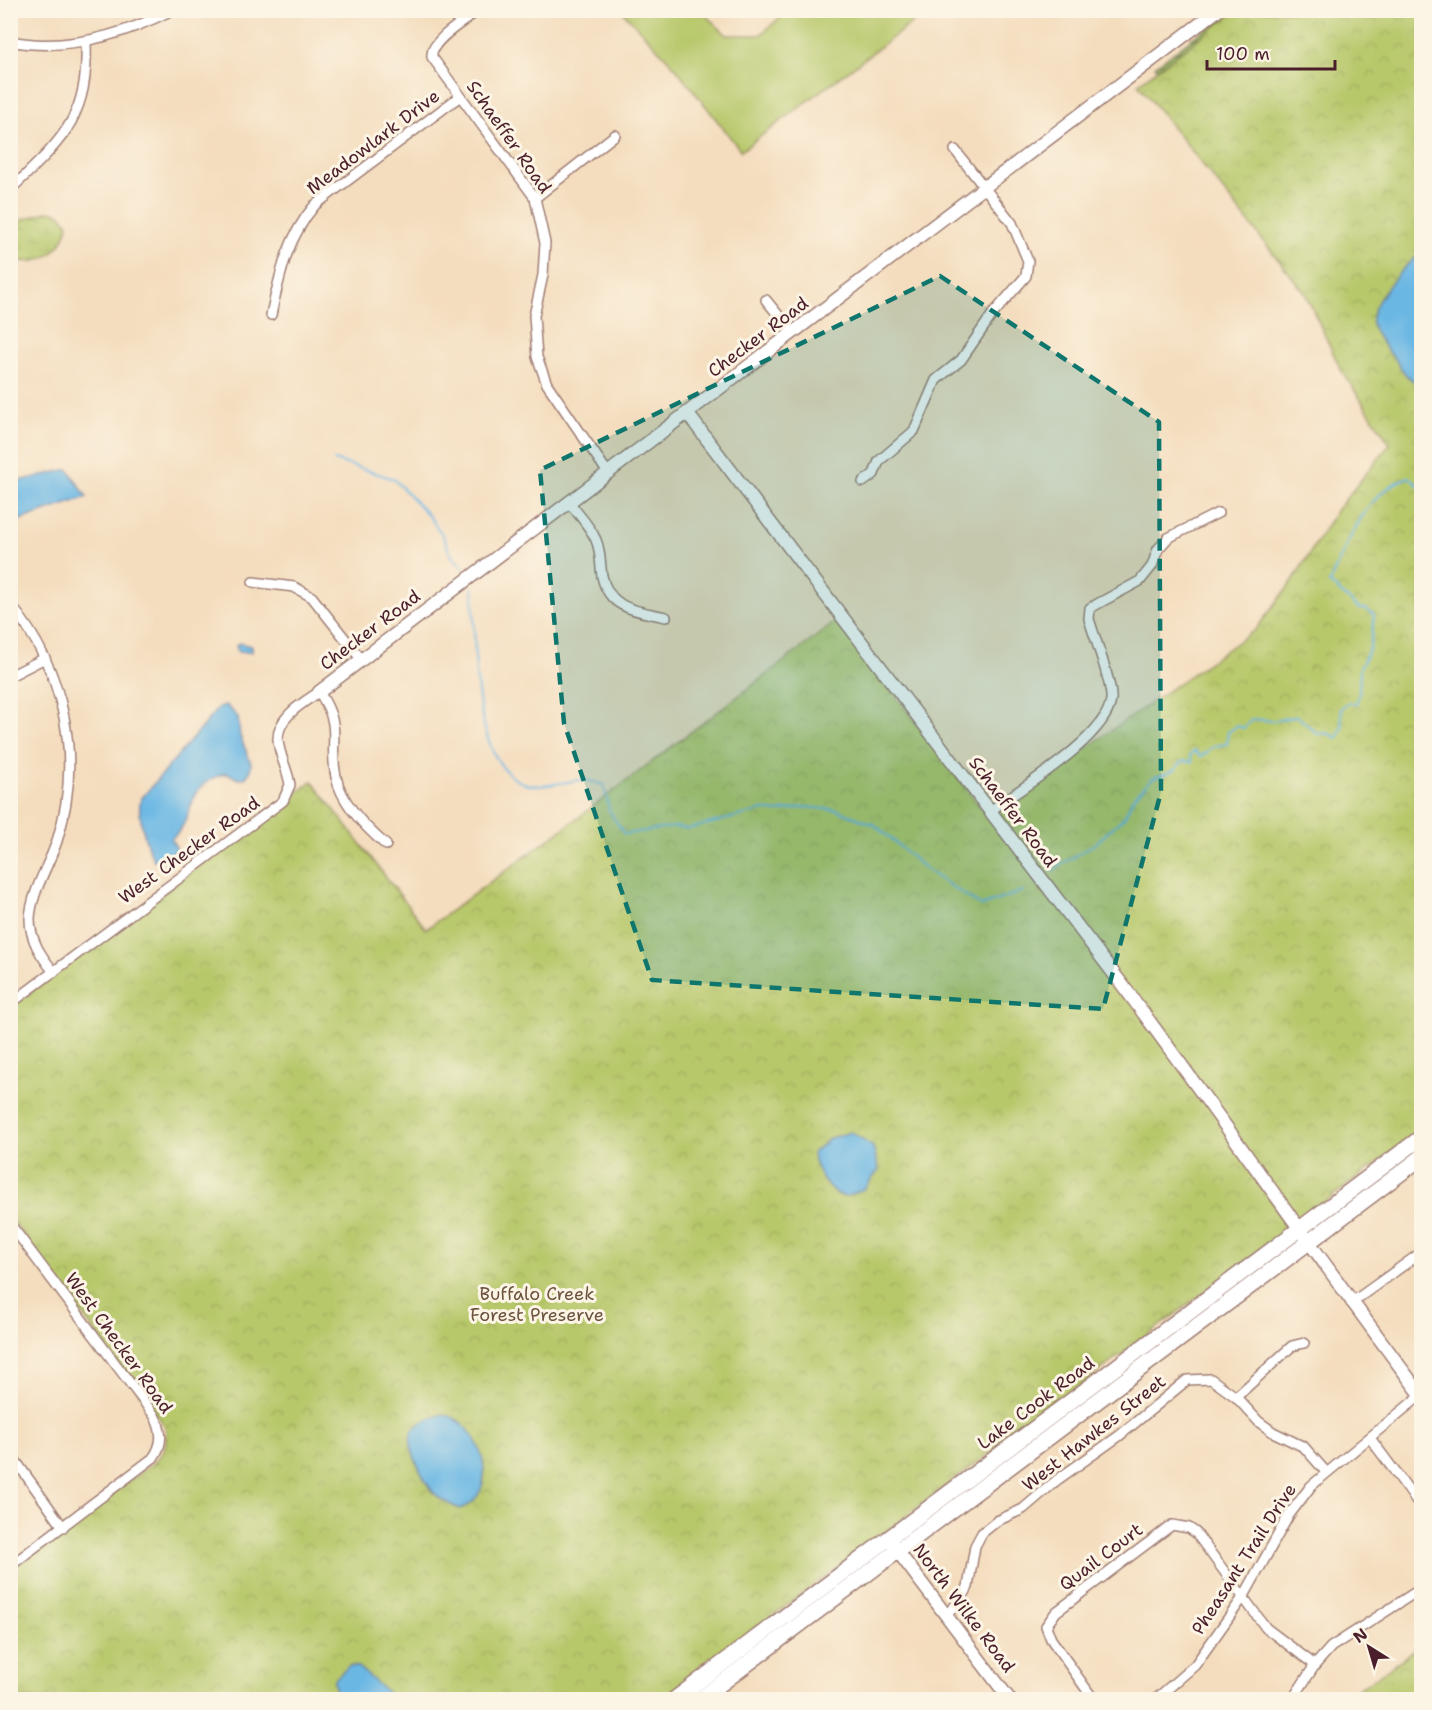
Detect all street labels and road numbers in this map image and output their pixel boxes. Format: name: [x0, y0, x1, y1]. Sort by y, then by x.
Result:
street label: Schaeffer Road: [461, 76, 557, 198]
street label: Meadowlark Drive: [302, 84, 444, 200]
street label: Checker Road: [703, 291, 813, 383]
street label: Checker Road: [315, 584, 425, 676]
street label: Schaeffer Road: [963, 752, 1063, 872]
street label: West Checker Road: [114, 791, 264, 909]
street label: West Checker Road: [60, 1268, 178, 1418]
street label: Lake Cook Road: [973, 1351, 1099, 1455]
street label: West Hawkes Street: [1017, 1369, 1171, 1497]
street label: Pheasant Trail Drive: [1186, 1479, 1302, 1639]
street label: Quail Court: [1054, 1518, 1148, 1596]
street label: North Wilke Road: [907, 1538, 1021, 1678]

